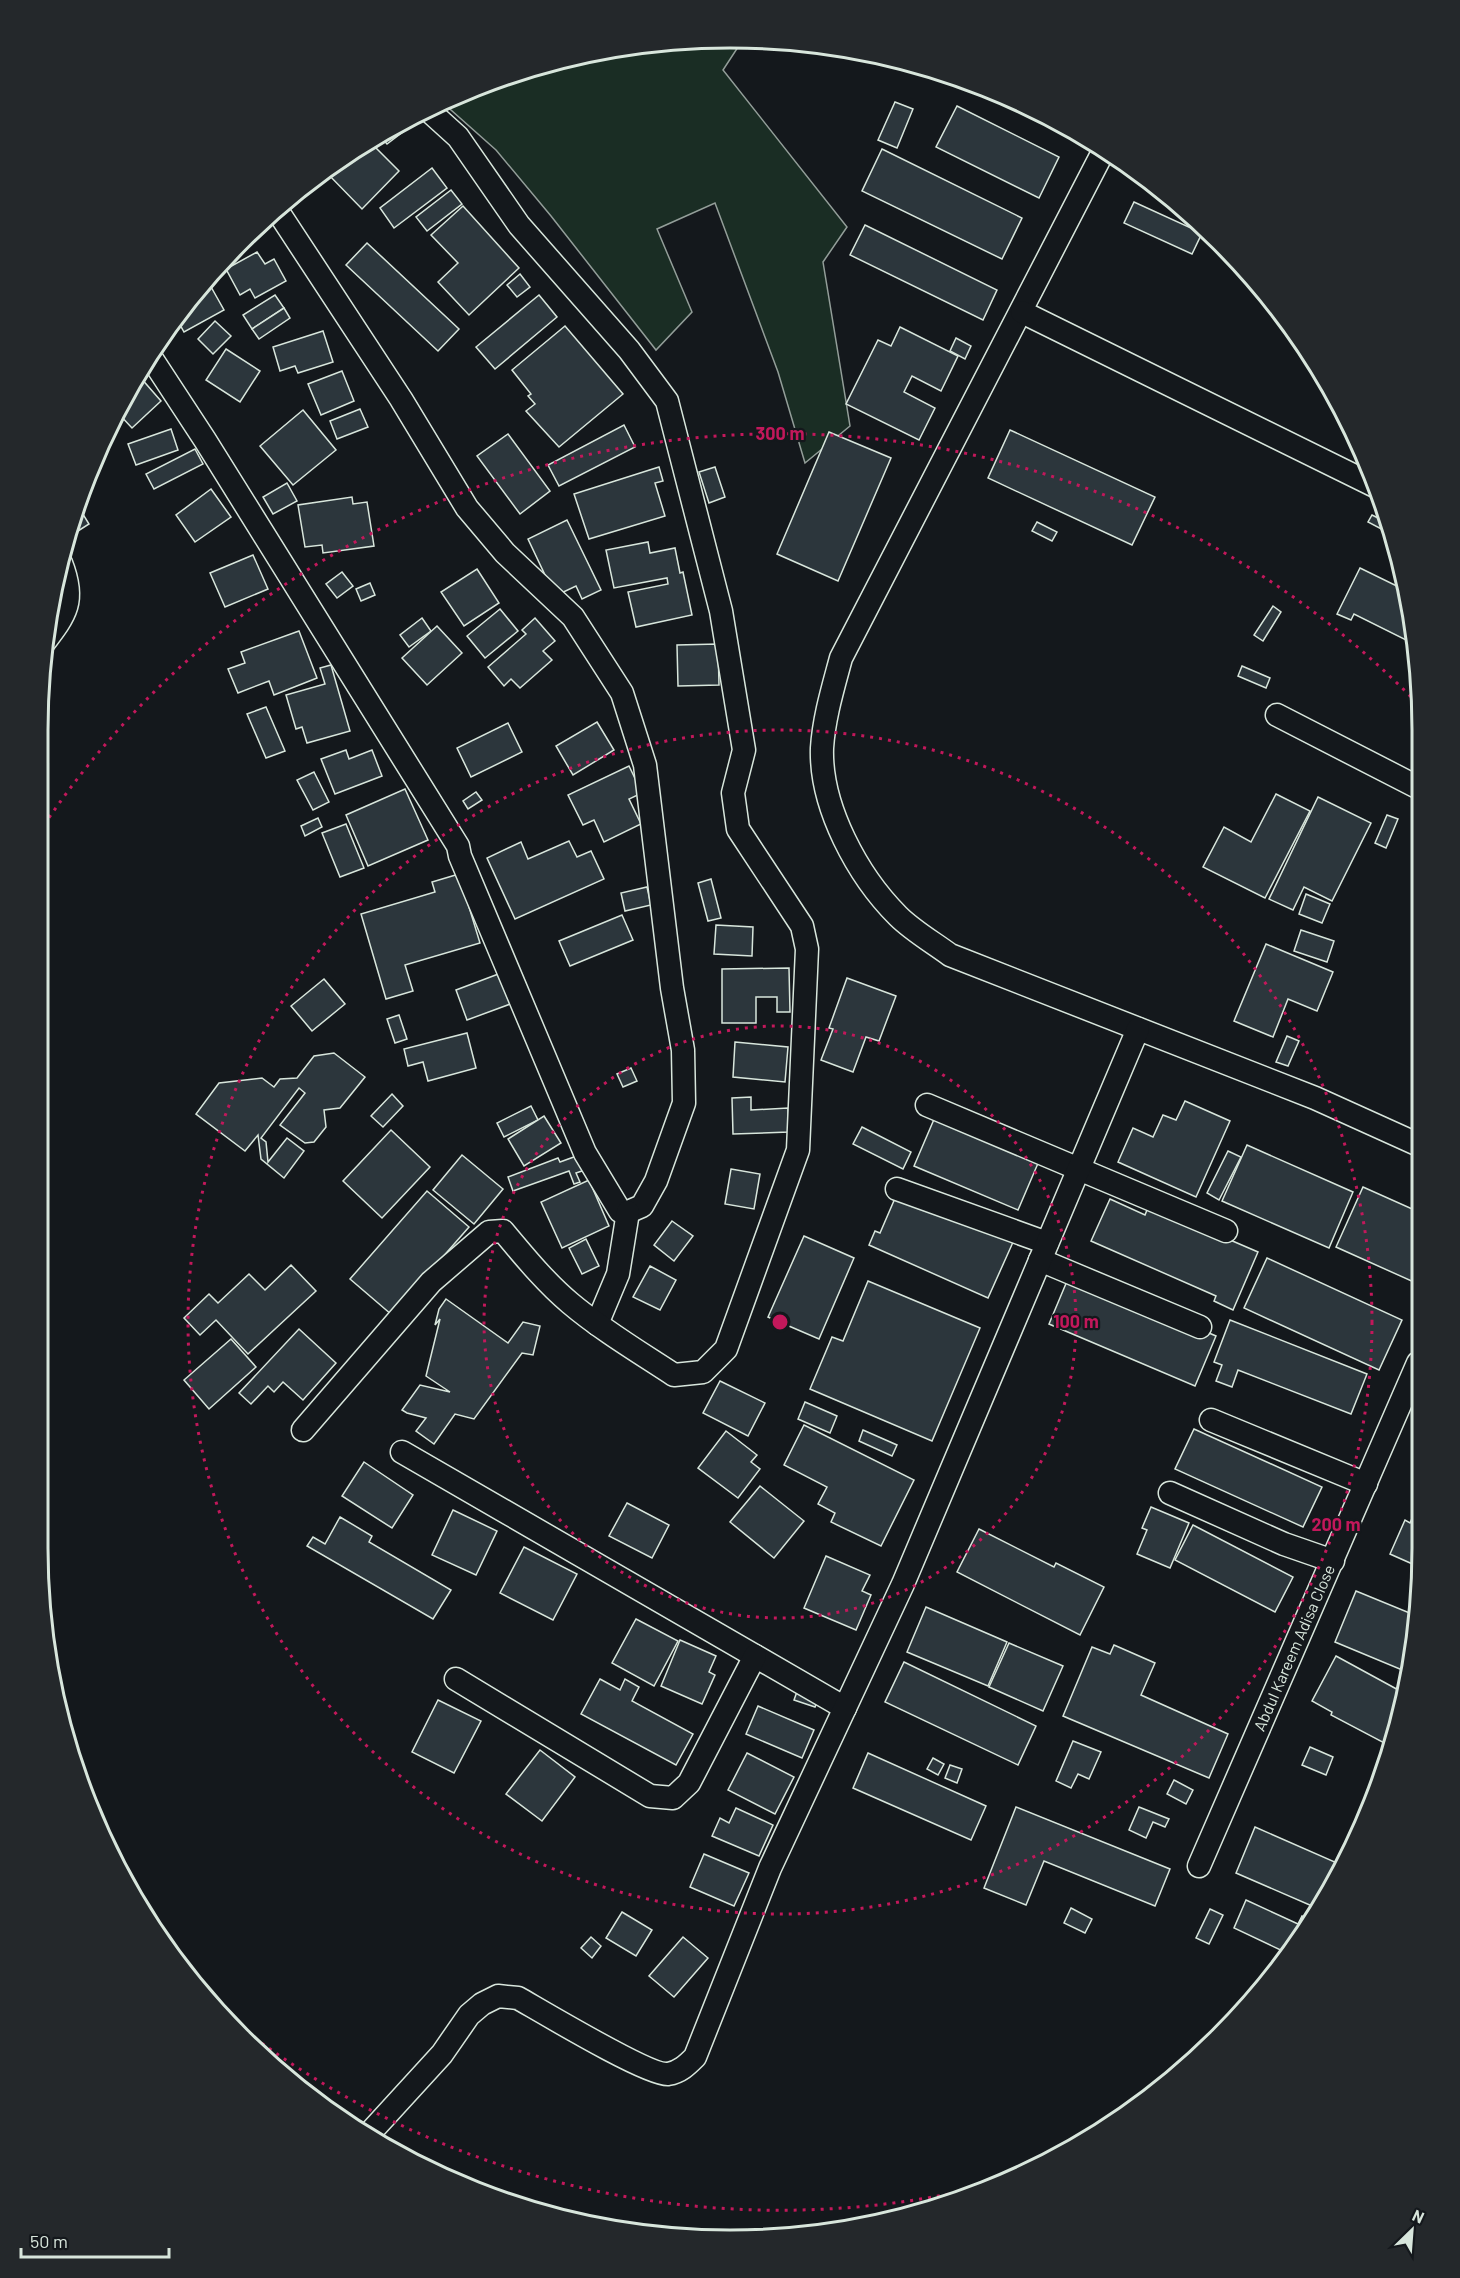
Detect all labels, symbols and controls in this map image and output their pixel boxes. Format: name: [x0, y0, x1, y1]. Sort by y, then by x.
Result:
text: 300 m: [756, 422, 804, 444]
text: 100 m: [1053, 1310, 1099, 1332]
centre of rings: [770, 1312, 790, 1332]
text: 200 m: [1311, 1513, 1361, 1535]
street label: Abdul Kareem Adisa Close: [1249, 1561, 1338, 1734]
north arrow: [1382, 2200, 1442, 2260]
text: N: [1410, 2205, 1427, 2227]
scale bar: [21, 2221, 170, 2259]
text: 50 m: [30, 2230, 68, 2252]

